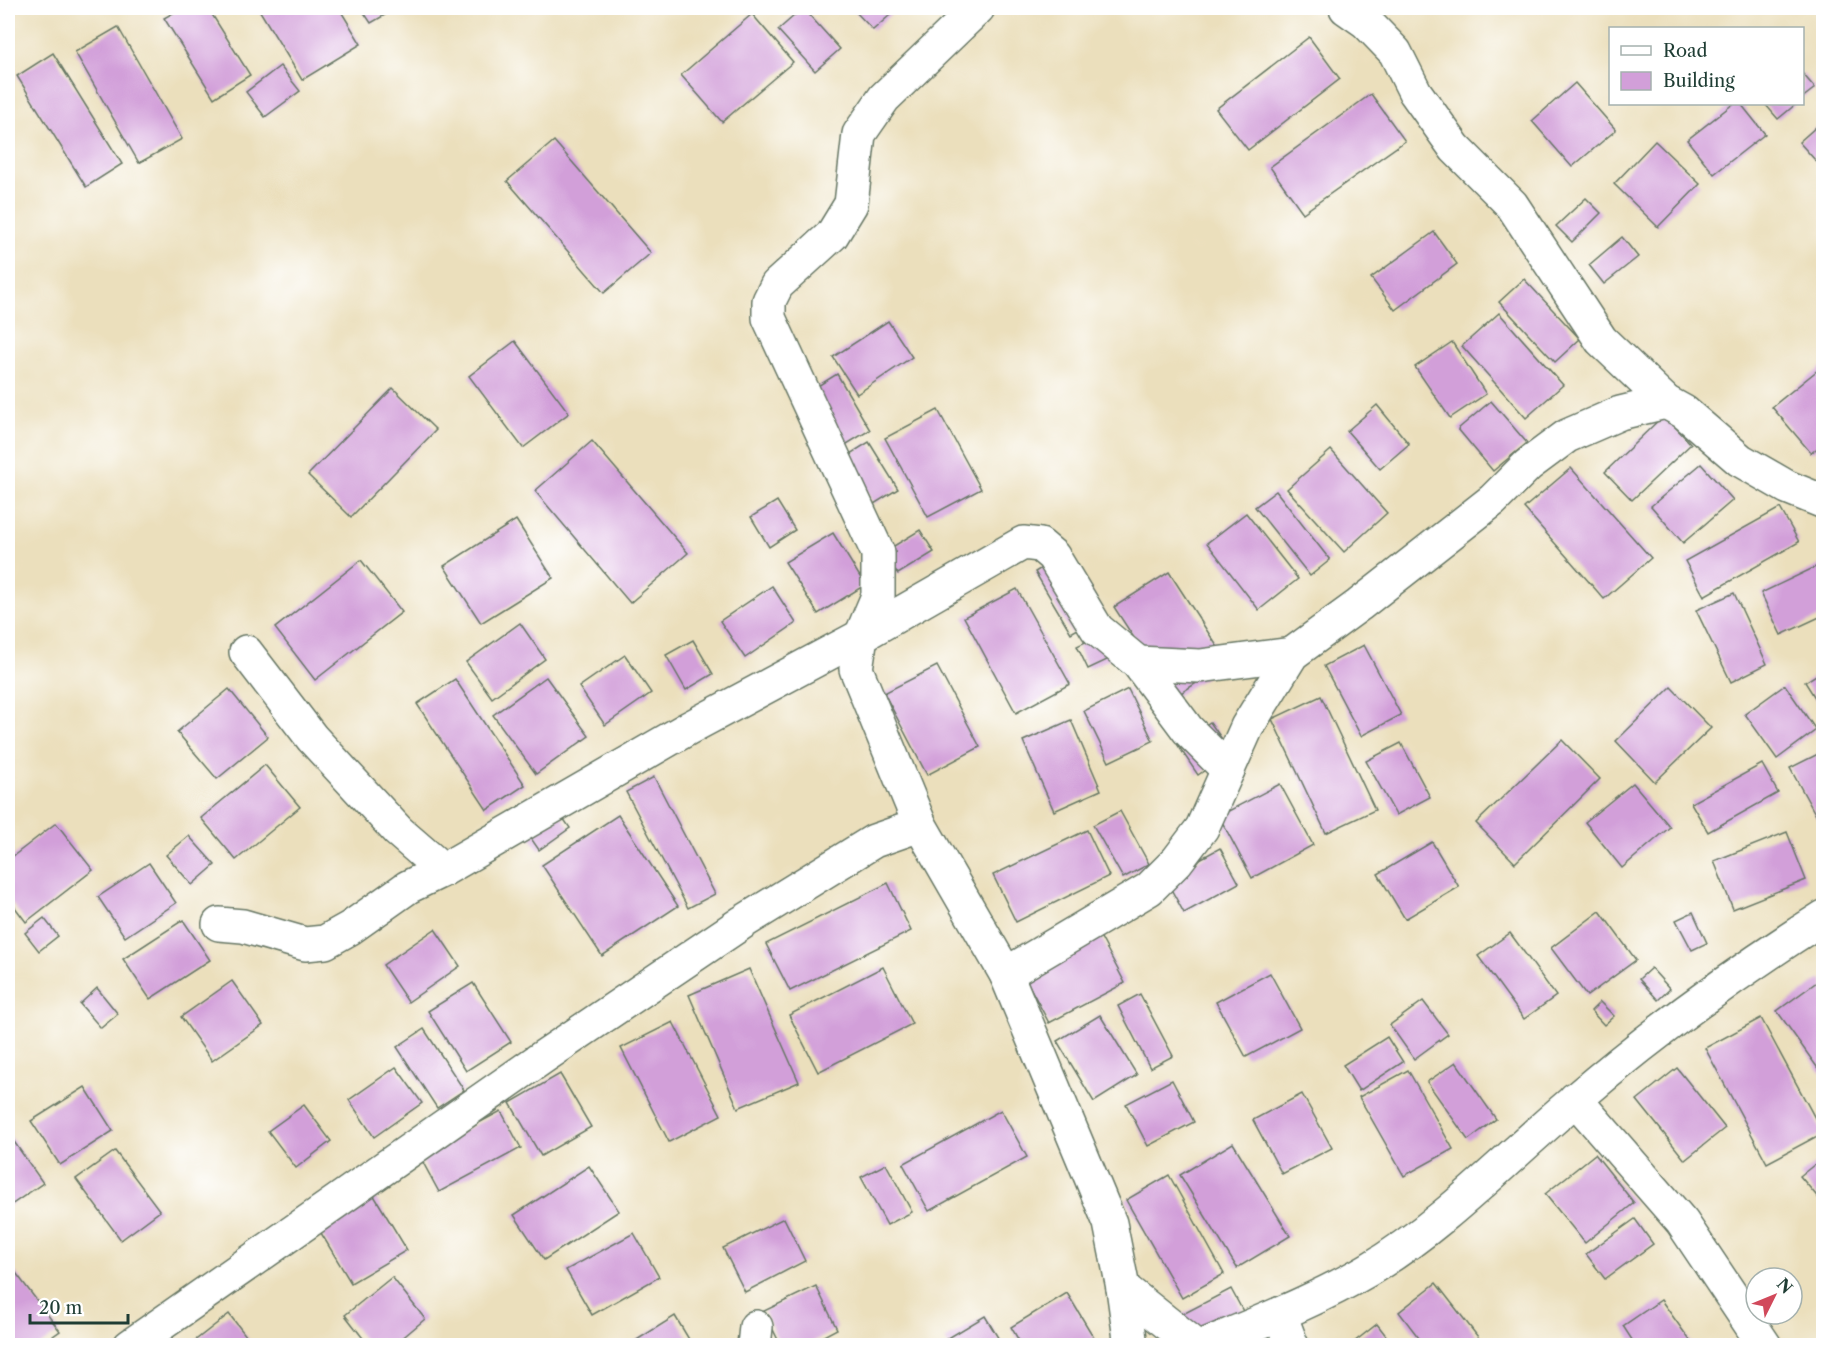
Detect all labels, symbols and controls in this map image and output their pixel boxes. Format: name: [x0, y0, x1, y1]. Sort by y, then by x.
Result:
legend: [1609, 27, 1804, 105]
text: Road: [1663, 40, 1708, 62]
text: Building: [1663, 70, 1735, 92]
north arrow: [1744, 1266, 1804, 1326]
text: N: [1773, 1274, 1797, 1298]
scale bar: [30, 1287, 128, 1325]
text: 20 m: [39, 1297, 83, 1319]

